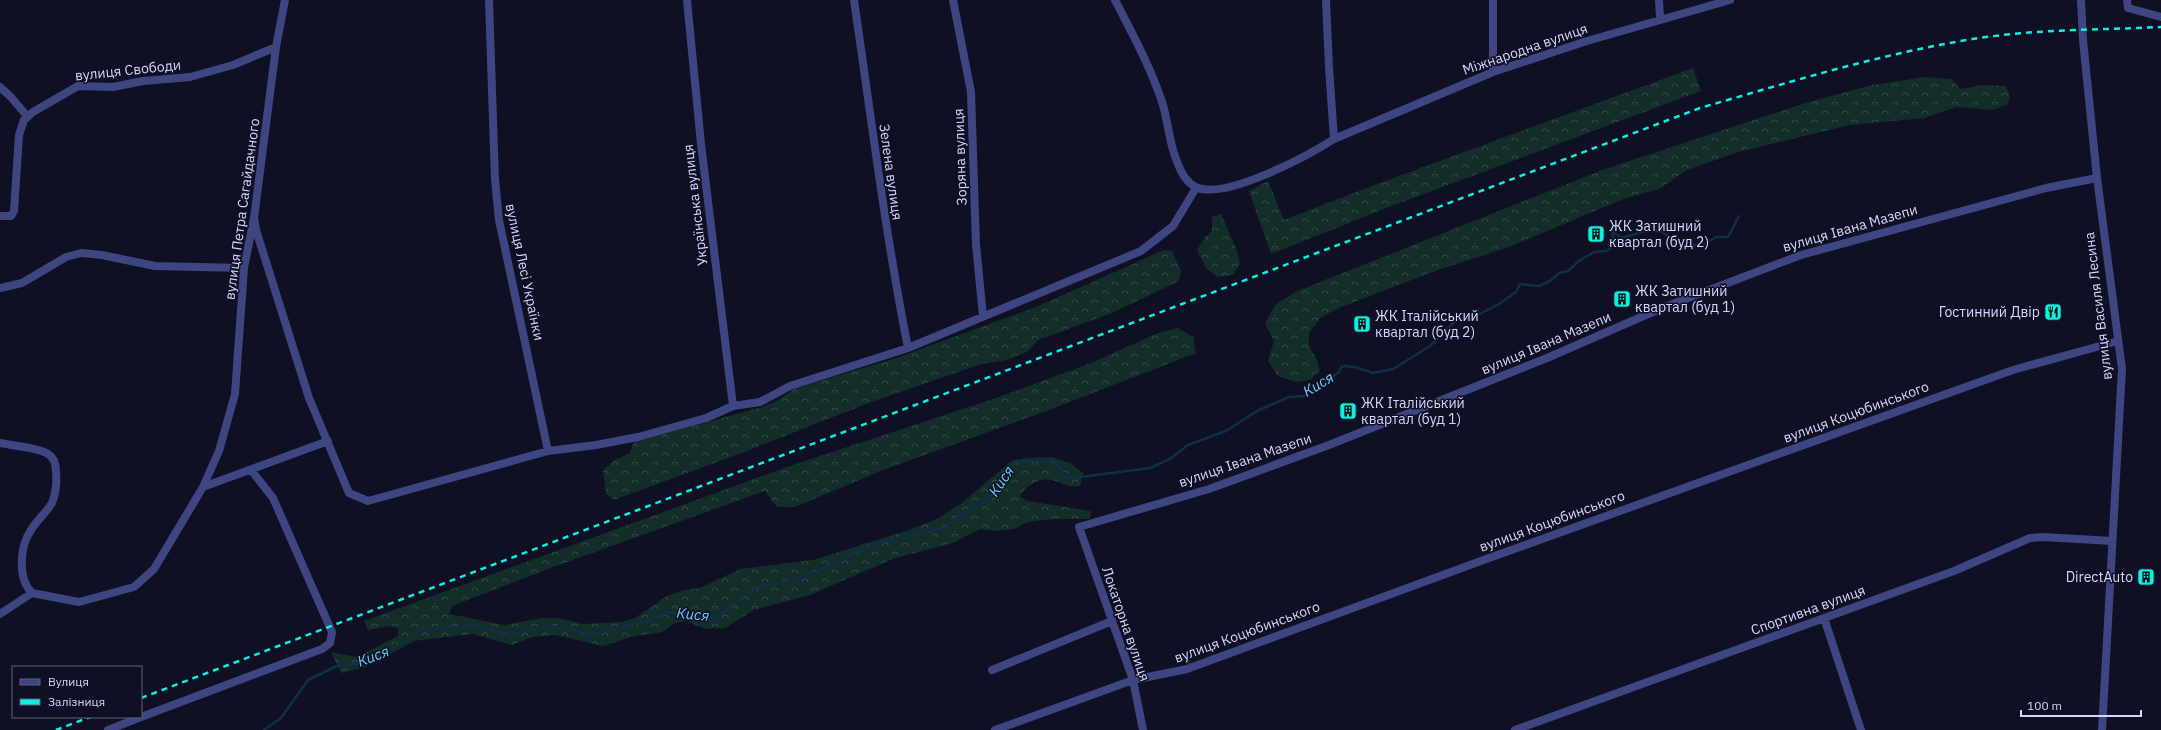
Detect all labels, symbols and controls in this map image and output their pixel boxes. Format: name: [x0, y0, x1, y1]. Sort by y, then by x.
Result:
street label: Міжнародна вулиця: [1460, 19, 1590, 79]
street label: вулиця Свободи: [74, 55, 182, 85]
street label: Зоряна вулиця: [949, 108, 971, 206]
street label: вулиця Петра Сагайдачного: [220, 117, 264, 301]
street label: Зелена вулиця: [875, 123, 907, 221]
street label: Українська вулиця: [679, 143, 711, 267]
street label: вулиця Івана Мазепи: [1781, 200, 1919, 256]
street label: вулиця Лесі Українки: [502, 202, 548, 342]
place label: ЖК Затишний квартал (буд 2): [1609, 217, 1709, 251]
building icon: ЖК Затишний квартал (буд 2): [1586, 224, 1606, 244]
street label: вулиця Василя Лесина: [2080, 231, 2116, 381]
place label: ЖК Затишний квартал (буд 1): [1635, 282, 1735, 316]
building icon: ЖК Затишний квартал (буд 1): [1612, 289, 1632, 309]
restaurant icon: Гостинний Двір: [2043, 302, 2063, 322]
place label: Гостинний Двір: [1939, 303, 2040, 321]
place label: ЖК Італійський квартал (буд 2): [1375, 307, 1479, 341]
street label: вулиця Івана Мазепи: [1478, 307, 1614, 379]
building icon: ЖК Італійський квартал (буд 2): [1352, 314, 1372, 334]
water label: Кися: [1299, 367, 1337, 401]
street label: вулиця Коцюбинського: [1781, 377, 1931, 447]
place label: ЖК Італійський квартал (буд 1): [1361, 394, 1465, 428]
building icon: ЖК Італійський квартал (буд 1): [1338, 401, 1358, 421]
street label: вулиця Івана Мазепи: [1176, 429, 1314, 491]
water label: Кися: [984, 462, 1018, 500]
street label: вулиця Коцюбинського: [1477, 486, 1627, 556]
street label: Локаторна вулиця: [1098, 564, 1154, 684]
building icon: DirectAuto: [2136, 567, 2156, 587]
place label: DirectAuto: [2066, 568, 2133, 586]
street label: Спортивна вулиця: [1748, 581, 1868, 639]
street label: вулиця Коцюбинського: [1172, 597, 1322, 667]
water label: Кися: [676, 603, 710, 625]
water label: Кися: [354, 641, 392, 671]
legend: [12, 666, 142, 718]
text: Вулиця: [48, 674, 89, 689]
scale bar: [2021, 692, 2141, 718]
text: Залізниця: [48, 694, 105, 709]
text: 100 m: [2027, 698, 2062, 713]

